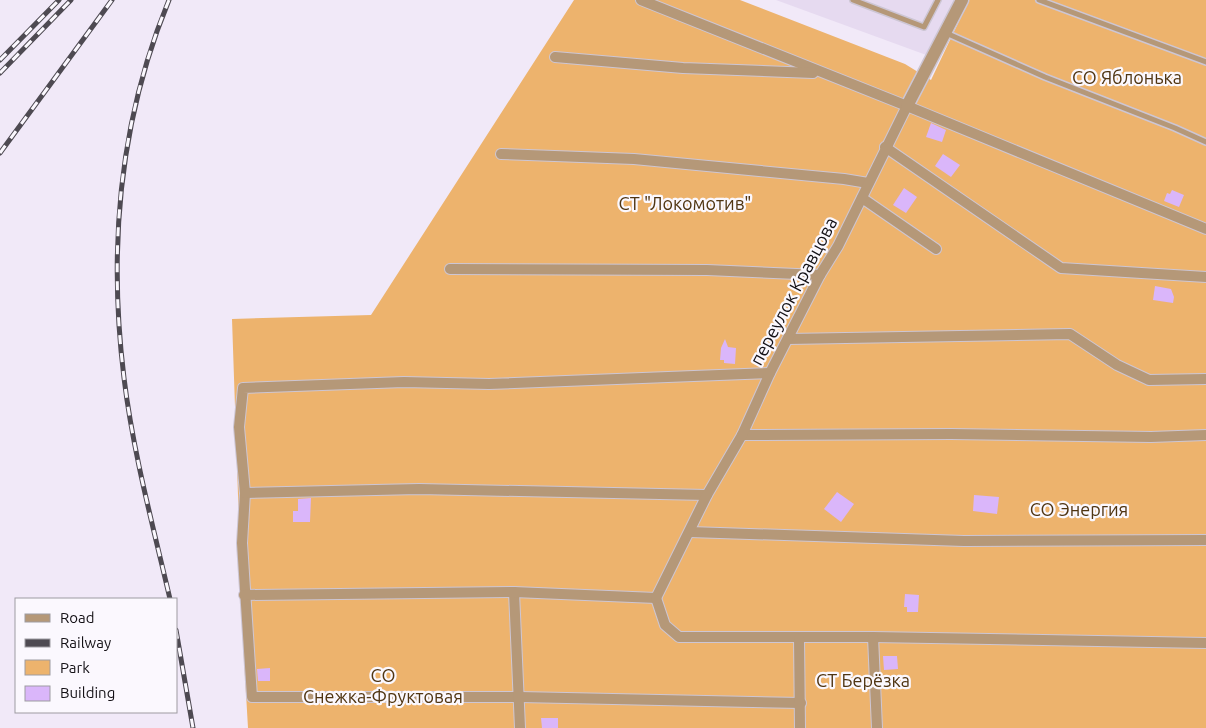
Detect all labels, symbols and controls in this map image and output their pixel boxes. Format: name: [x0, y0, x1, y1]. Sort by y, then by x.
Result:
park label: СО Яблонька: [1072, 67, 1182, 87]
park label: СТ "Локомотив": [619, 193, 751, 213]
street label: переулок Кравцова: [746, 214, 840, 368]
park label: СО Энергия: [1030, 499, 1128, 519]
legend: [15, 598, 178, 713]
text: Road: [60, 609, 95, 626]
text: Railway: [60, 634, 111, 651]
text: Park: [60, 659, 90, 676]
park label: СО Снежка-Фруктовая: [303, 665, 463, 706]
park label: СТ Берёзка: [816, 670, 910, 690]
text: Building: [60, 684, 115, 701]

